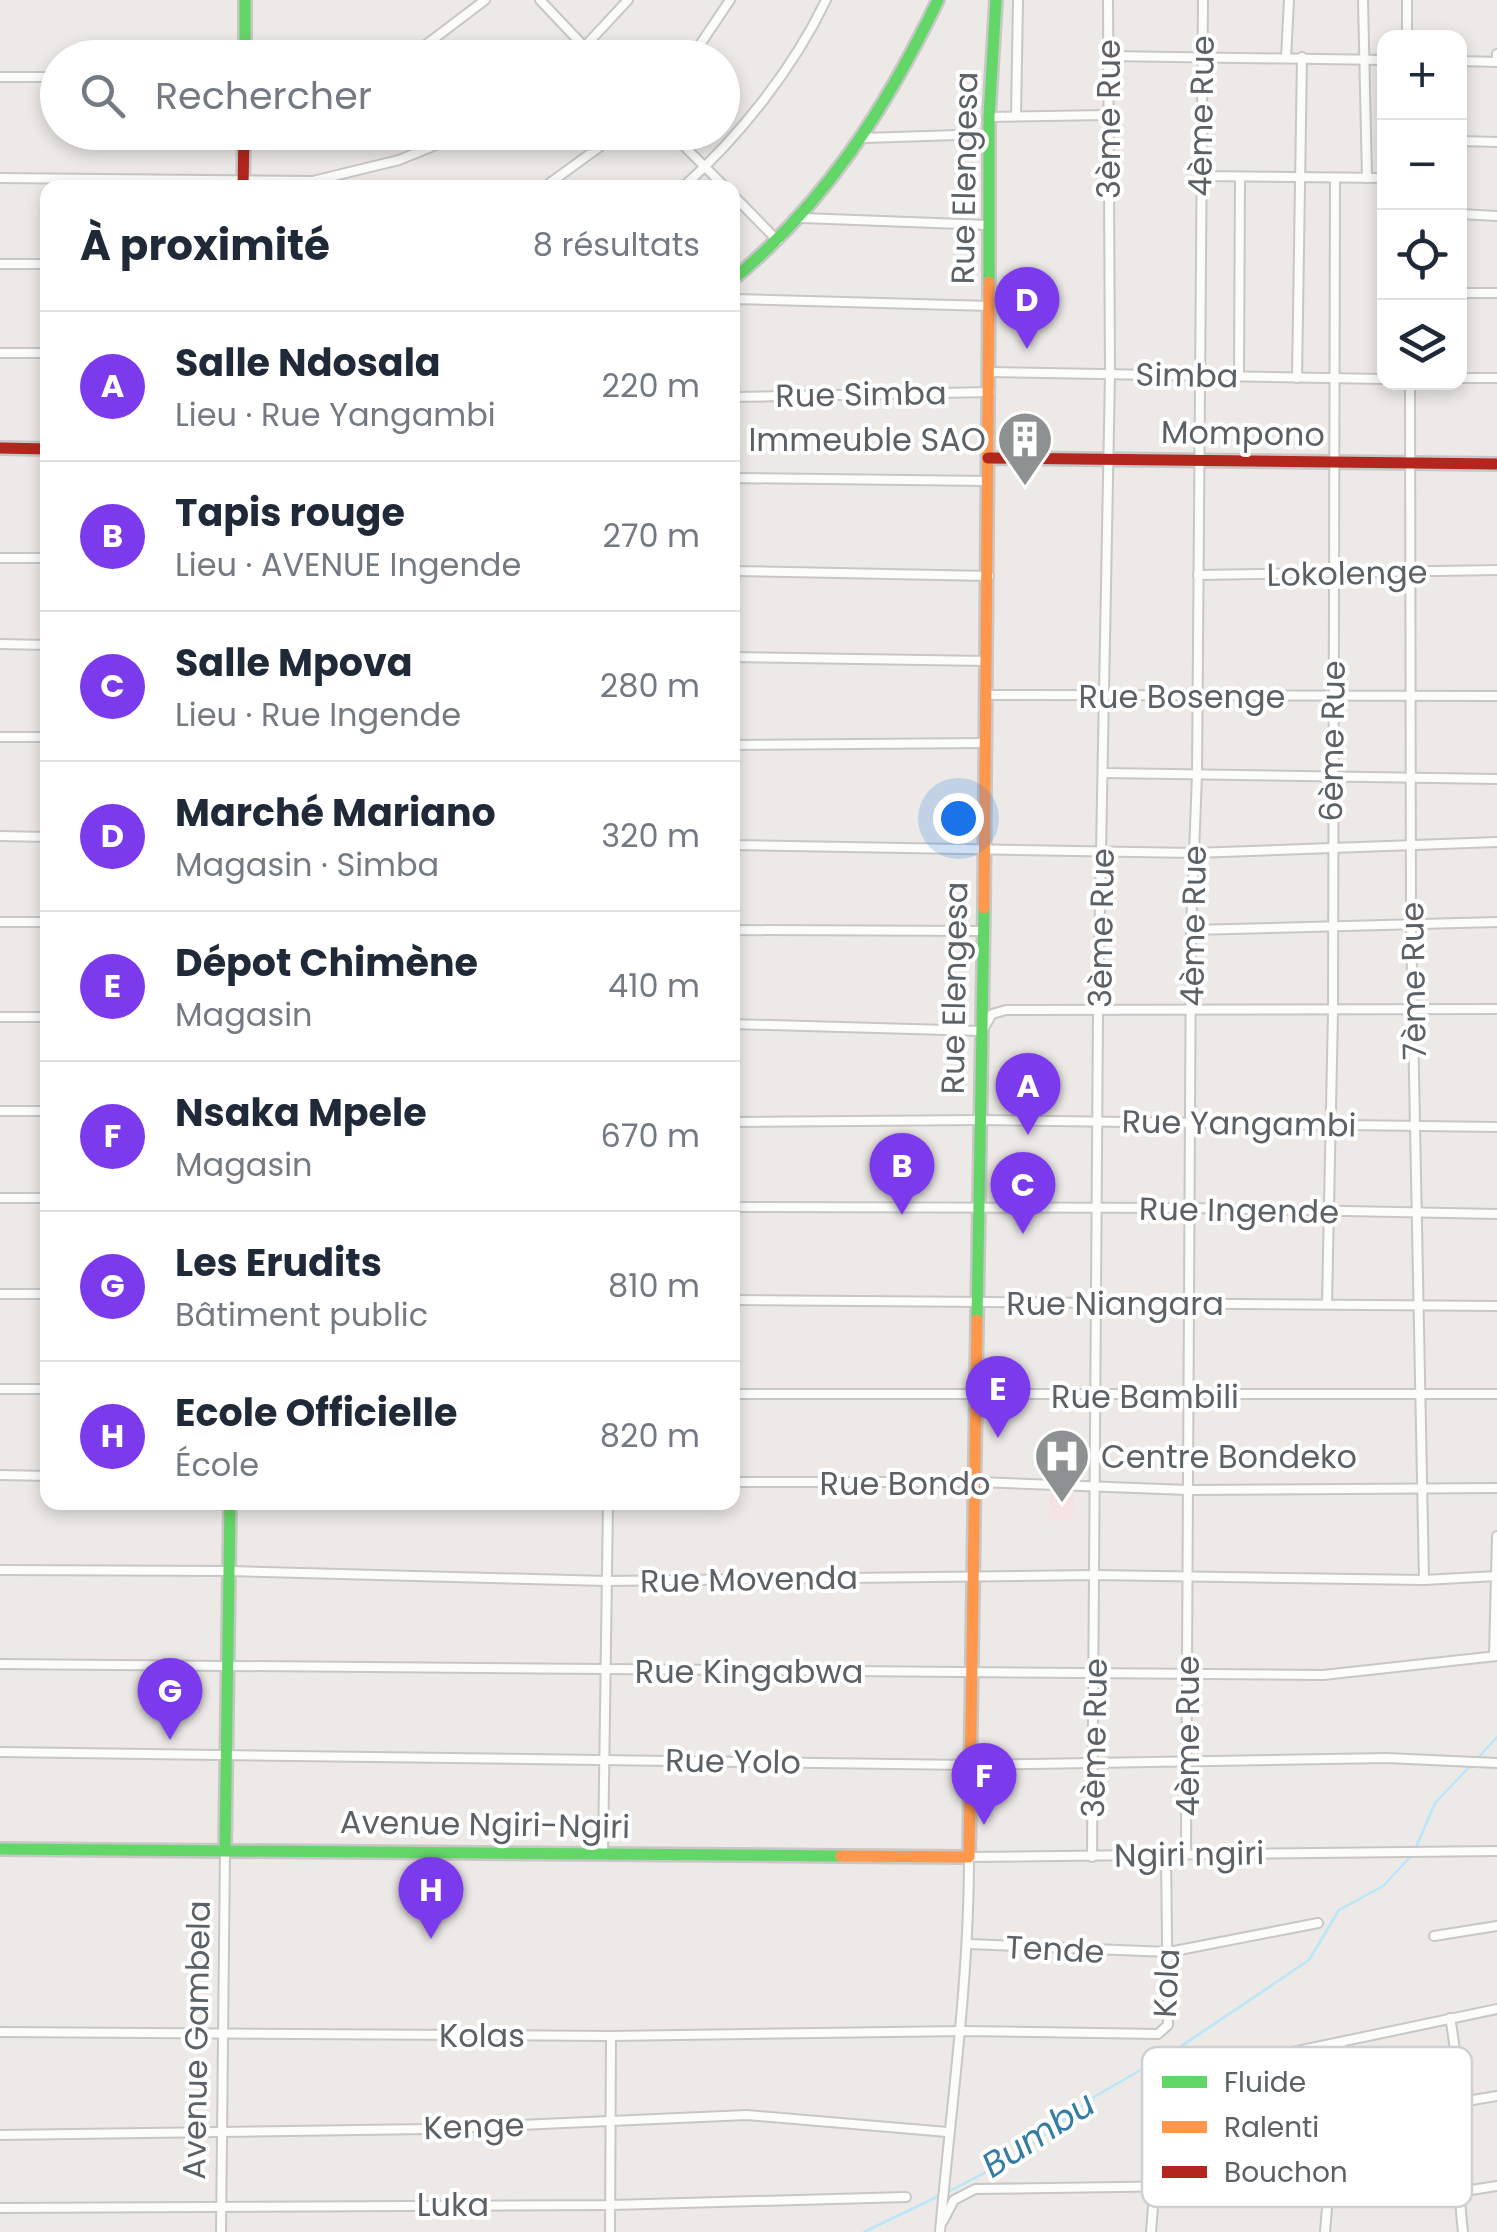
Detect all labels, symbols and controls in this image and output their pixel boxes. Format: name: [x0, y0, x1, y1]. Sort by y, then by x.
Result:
map controls: [1377, 30, 1467, 390]
button: +: [1377, 30, 1467, 120]
street label: 4ème Rue: [1177, 35, 1225, 197]
street label: 3ème Rue: [1086, 39, 1131, 199]
search box: [40, 40, 740, 150]
icon: search: [75, 68, 130, 123]
text: Rechercher: [155, 69, 372, 122]
street label: Rue Elengesa: [940, 71, 988, 285]
button: −: [1377, 120, 1467, 210]
button: locate: [1377, 210, 1467, 300]
text: À proximité: [80, 216, 330, 275]
text: 8 résultats: [533, 222, 700, 267]
pin: D: [994, 266, 1060, 349]
button: layers: [1377, 300, 1467, 390]
text: Salle Ndosala: [175, 336, 441, 389]
street label: Simba: [1135, 352, 1239, 398]
text: A: [101, 363, 124, 408]
text: 220 m: [602, 363, 700, 408]
street label: Rue Simba: [775, 370, 947, 418]
text: Lieu · Rue Yangambi: [175, 392, 496, 437]
building icon: Immeuble SAO: [995, 409, 1055, 488]
street label: Mompono: [1161, 409, 1325, 457]
place label: Immeuble SAO: [748, 417, 986, 462]
text: Tapis rouge: [175, 486, 405, 539]
text: B: [102, 513, 123, 558]
text: 270 m: [603, 513, 700, 558]
text: Lieu · AVENUE Ingende: [175, 542, 521, 587]
street label: Lokolenge: [1266, 549, 1428, 597]
text: Salle Mpova: [175, 636, 413, 689]
street label: 6ème Rue: [1308, 660, 1356, 822]
text: C: [100, 663, 125, 708]
text: 280 m: [600, 663, 700, 708]
street label: Rue Bosenge: [1079, 674, 1285, 719]
text: Lieu · Rue Ingende: [175, 692, 461, 737]
text: Marché Mariano: [175, 786, 496, 839]
your location: [933, 793, 984, 844]
text: D: [101, 813, 124, 858]
text: 320 m: [601, 813, 700, 858]
text: Magasin · Simba: [175, 842, 439, 887]
street label: 4ème Rue: [1169, 845, 1217, 1007]
street label: 3ème Rue: [1077, 848, 1125, 1008]
street label: Rue Elengesa: [930, 881, 978, 1095]
street label: 7ème Rue: [1389, 901, 1437, 1061]
text: Dépot Chimène: [175, 936, 478, 989]
text: E: [104, 963, 121, 1008]
text: 410 m: [608, 963, 700, 1008]
text: Magasin: [175, 992, 313, 1037]
pin: A: [996, 1052, 1060, 1135]
text: Nsaka Mpele: [175, 1086, 427, 1139]
street label: Rue Yangambi: [1121, 1098, 1357, 1148]
text: F: [104, 1113, 121, 1158]
text: 670 m: [601, 1113, 700, 1158]
pin: B: [870, 1132, 934, 1215]
text: Magasin: [175, 1142, 313, 1187]
pin: C: [990, 1152, 1056, 1234]
street label: Rue Ingende: [1139, 1186, 1339, 1234]
text: Les Erudits: [175, 1236, 382, 1289]
text: G: [100, 1263, 125, 1308]
text: 810 m: [608, 1263, 700, 1308]
street label: Rue Niangara: [1006, 1281, 1224, 1326]
text: Bâtiment public: [175, 1292, 428, 1337]
pin: E: [966, 1356, 1030, 1438]
street label: Rue Bambili: [1051, 1374, 1239, 1419]
text: Ecole Officielle: [175, 1386, 457, 1439]
text: H: [101, 1413, 124, 1458]
text: 820 m: [600, 1413, 700, 1458]
hospital icon: Centre Bondeko: [1032, 1426, 1092, 1505]
place label: Centre Bondeko: [1101, 1434, 1357, 1479]
text: École: [175, 1442, 259, 1487]
street label: Rue Bondo: [819, 1461, 991, 1506]
street label: Rue Movenda: [640, 1555, 858, 1603]
street label: Rue Kingabwa: [635, 1649, 863, 1694]
street label: 4ème Rue: [1165, 1655, 1210, 1817]
pin: G: [138, 1658, 202, 1740]
street label: 3ème Rue: [1070, 1658, 1118, 1818]
street label: Rue Yolo: [665, 1737, 801, 1785]
pin: F: [952, 1742, 1016, 1825]
street label: Avenue Ngiri-Ngiri: [340, 1799, 630, 1849]
street label: Ngiri ngiri: [1114, 1830, 1264, 1878]
pin: H: [398, 1856, 464, 1939]
street label: Avenue Gambela: [171, 1900, 221, 2180]
street label: Tende: [1004, 1924, 1106, 1974]
street label: Kola: [1142, 1947, 1190, 2019]
street label: Kolas: [439, 2013, 525, 2058]
legend: [1142, 2047, 1472, 2207]
text: Fluide: [1224, 2063, 1306, 2102]
water label: Bumbu: [972, 2079, 1104, 2189]
street label: Kenge: [423, 2102, 525, 2150]
text: Ralenti: [1224, 2108, 1319, 2147]
text: Bouchon: [1224, 2153, 1348, 2192]
street label: Luka: [417, 2182, 489, 2227]

